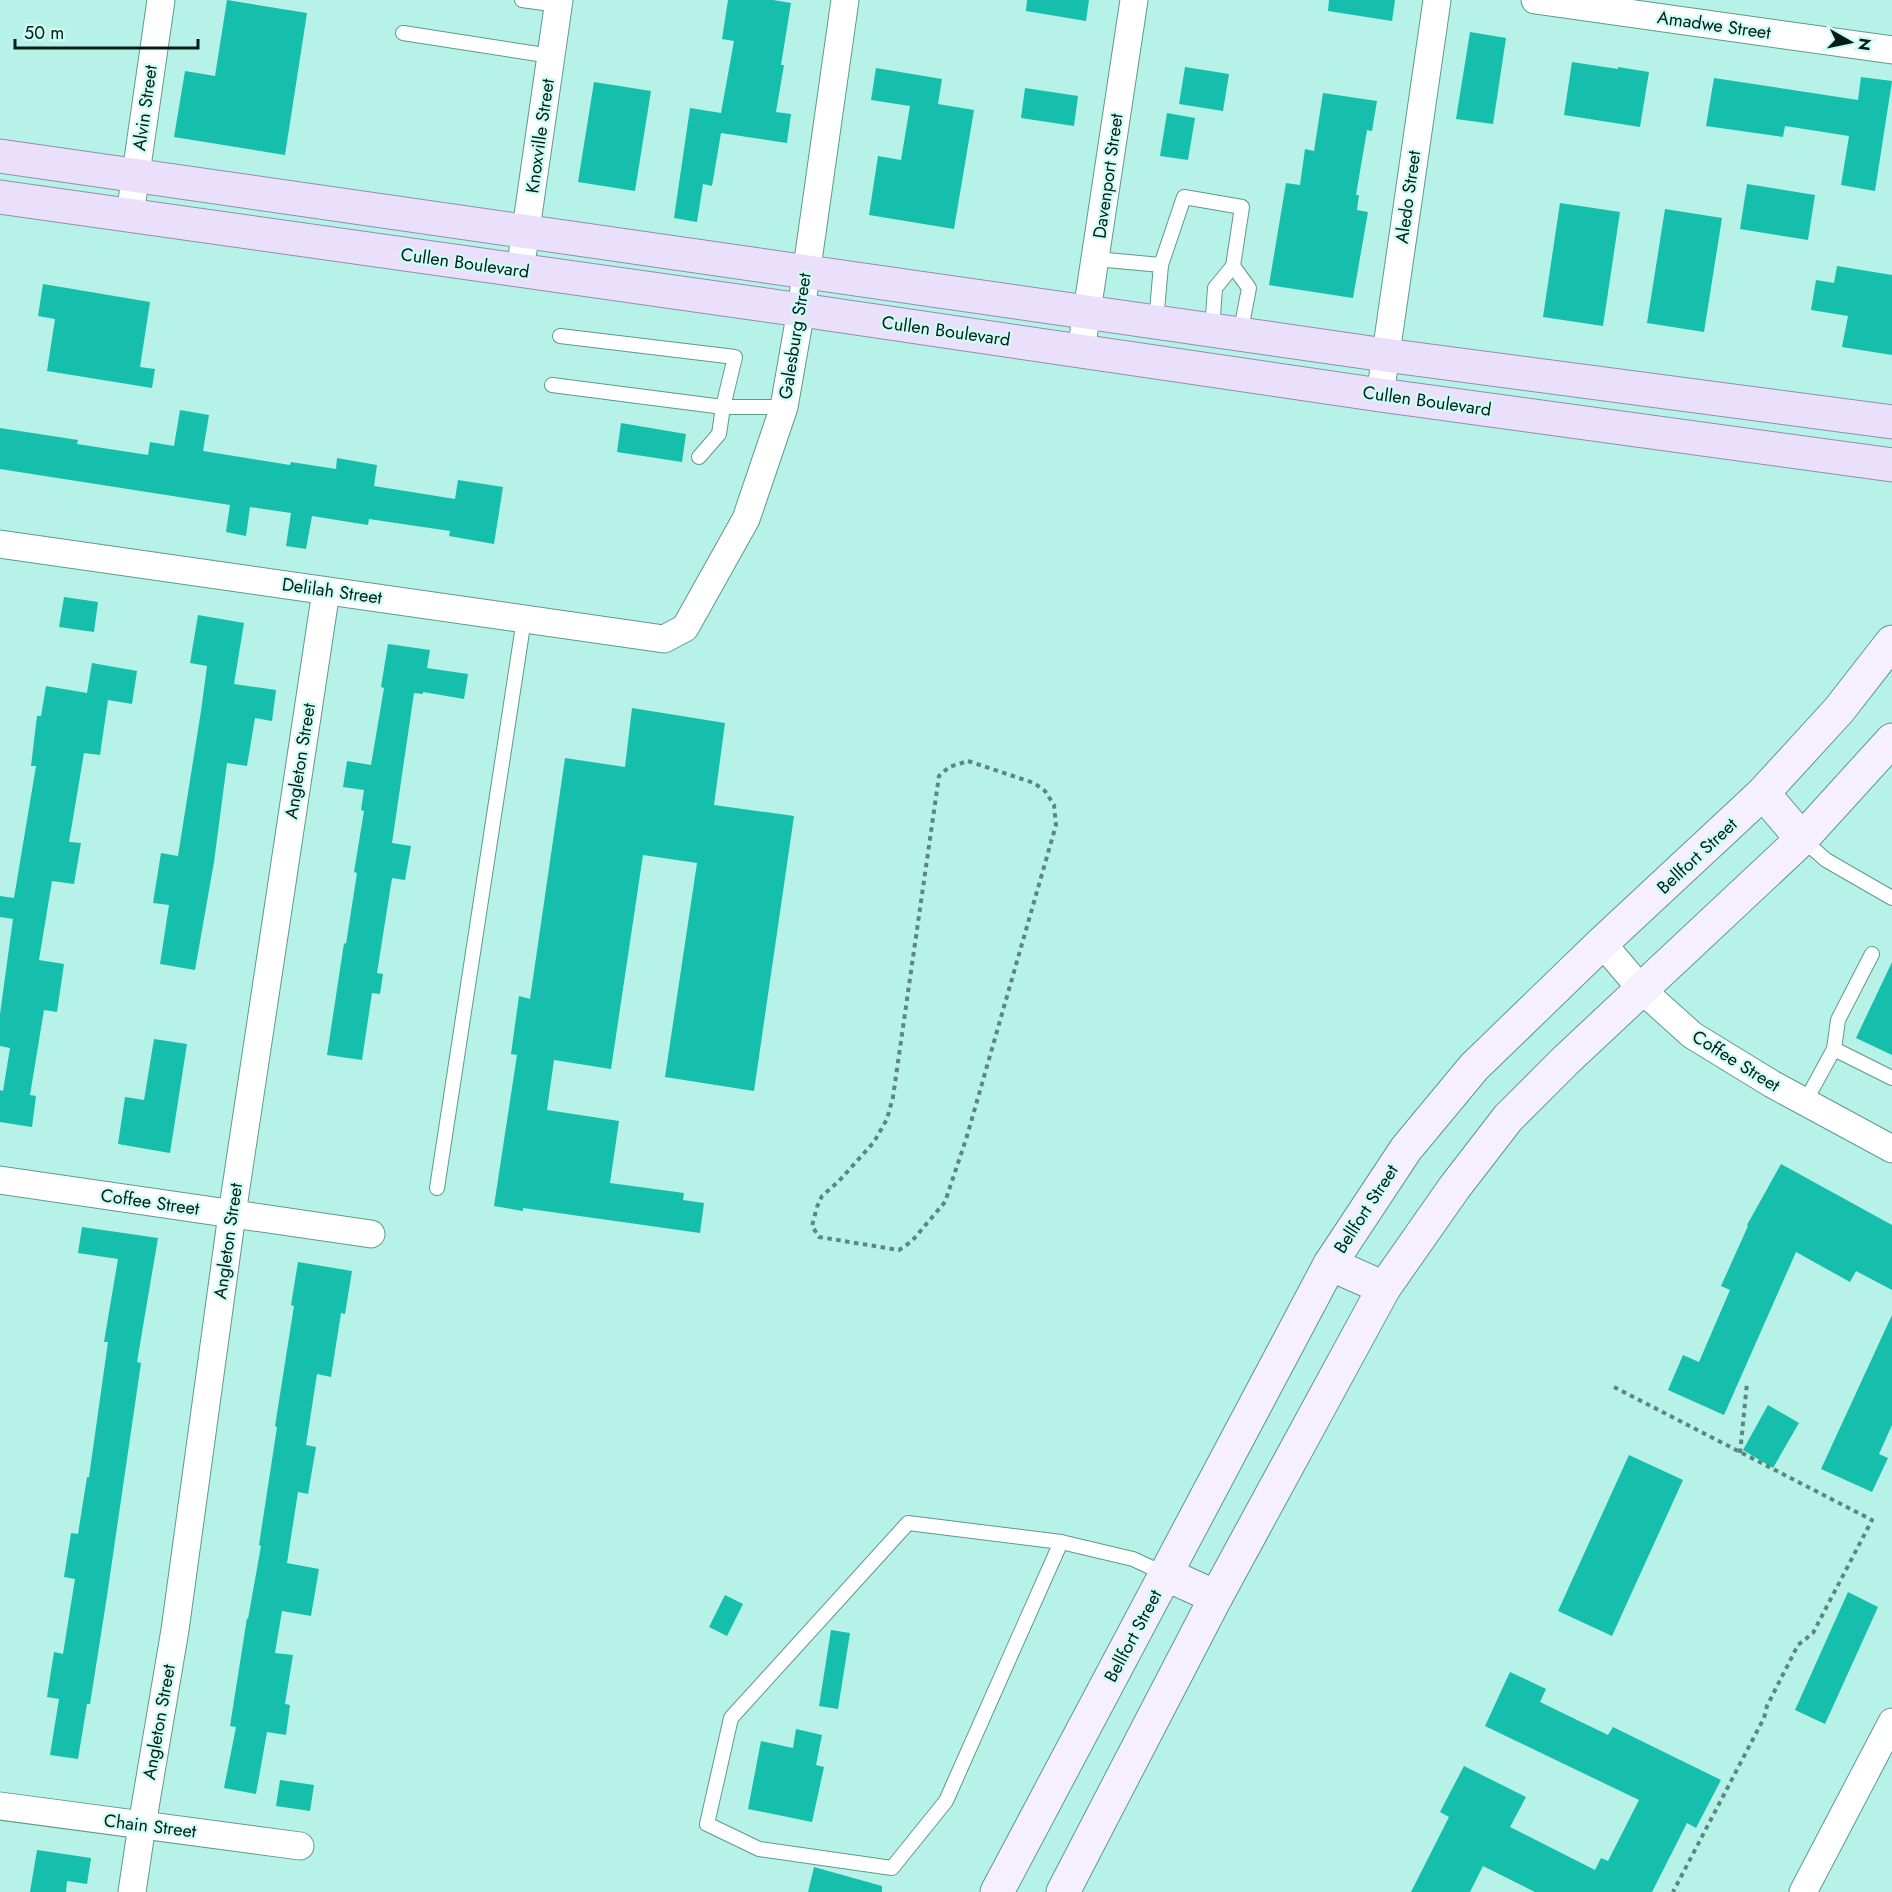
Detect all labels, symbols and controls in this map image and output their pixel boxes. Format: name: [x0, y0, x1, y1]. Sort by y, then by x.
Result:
street label: Amadwe Street: [1656, 4, 1773, 46]
scale bar: [15, 12, 198, 50]
north arrow: [1820, 12, 1880, 72]
text: 50 m: [24, 20, 64, 46]
text: N: [1852, 36, 1877, 52]
street label: Alvin Street: [126, 63, 164, 153]
street label: Knoxville Street: [519, 76, 561, 195]
street label: Davenport Street: [1086, 111, 1130, 240]
street label: Aledo Street: [1389, 148, 1427, 245]
street label: Cullen Boulevard: [399, 241, 531, 285]
street label: Galesburg Street: [772, 270, 818, 401]
street label: Cullen Boulevard: [880, 309, 1012, 353]
street label: Cullen Boulevard: [1361, 379, 1493, 423]
street label: Delilah Street: [280, 571, 384, 611]
street label: Angleton Street: [278, 701, 322, 821]
street label: Bellfort Street: [1651, 811, 1743, 900]
street label: Coffee Street: [1687, 1024, 1786, 1099]
street label: Bellfort Street: [1327, 1159, 1405, 1259]
street label: Angleton Street: [207, 1181, 249, 1301]
street label: Coffee Street: [99, 1182, 202, 1222]
street label: Bellfort Street: [1098, 1585, 1169, 1687]
street label: Angleton Street: [136, 1661, 182, 1782]
street label: Chain Street: [102, 1807, 198, 1845]

